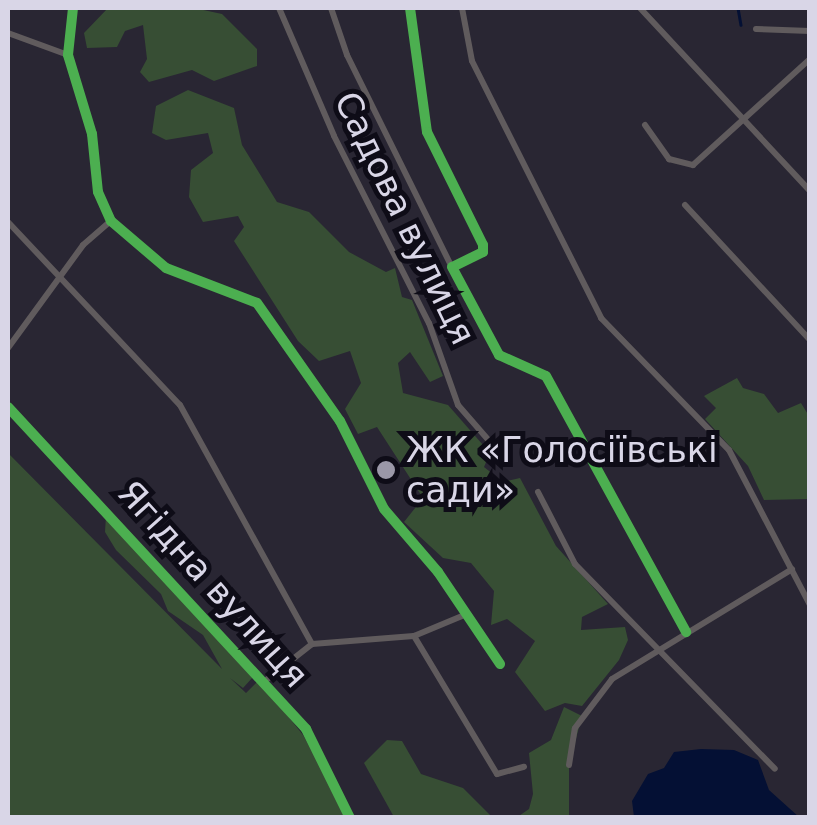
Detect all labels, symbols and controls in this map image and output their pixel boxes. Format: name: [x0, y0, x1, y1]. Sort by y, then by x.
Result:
street label: Садова вулиця: [326, 85, 484, 351]
place label: ЖК «Голосіївські сади»: [406, 429, 718, 511]
marker: ЖК «Голосіївські сади»: [375, 459, 397, 481]
street label: Ягідна вулиця: [109, 472, 317, 696]

